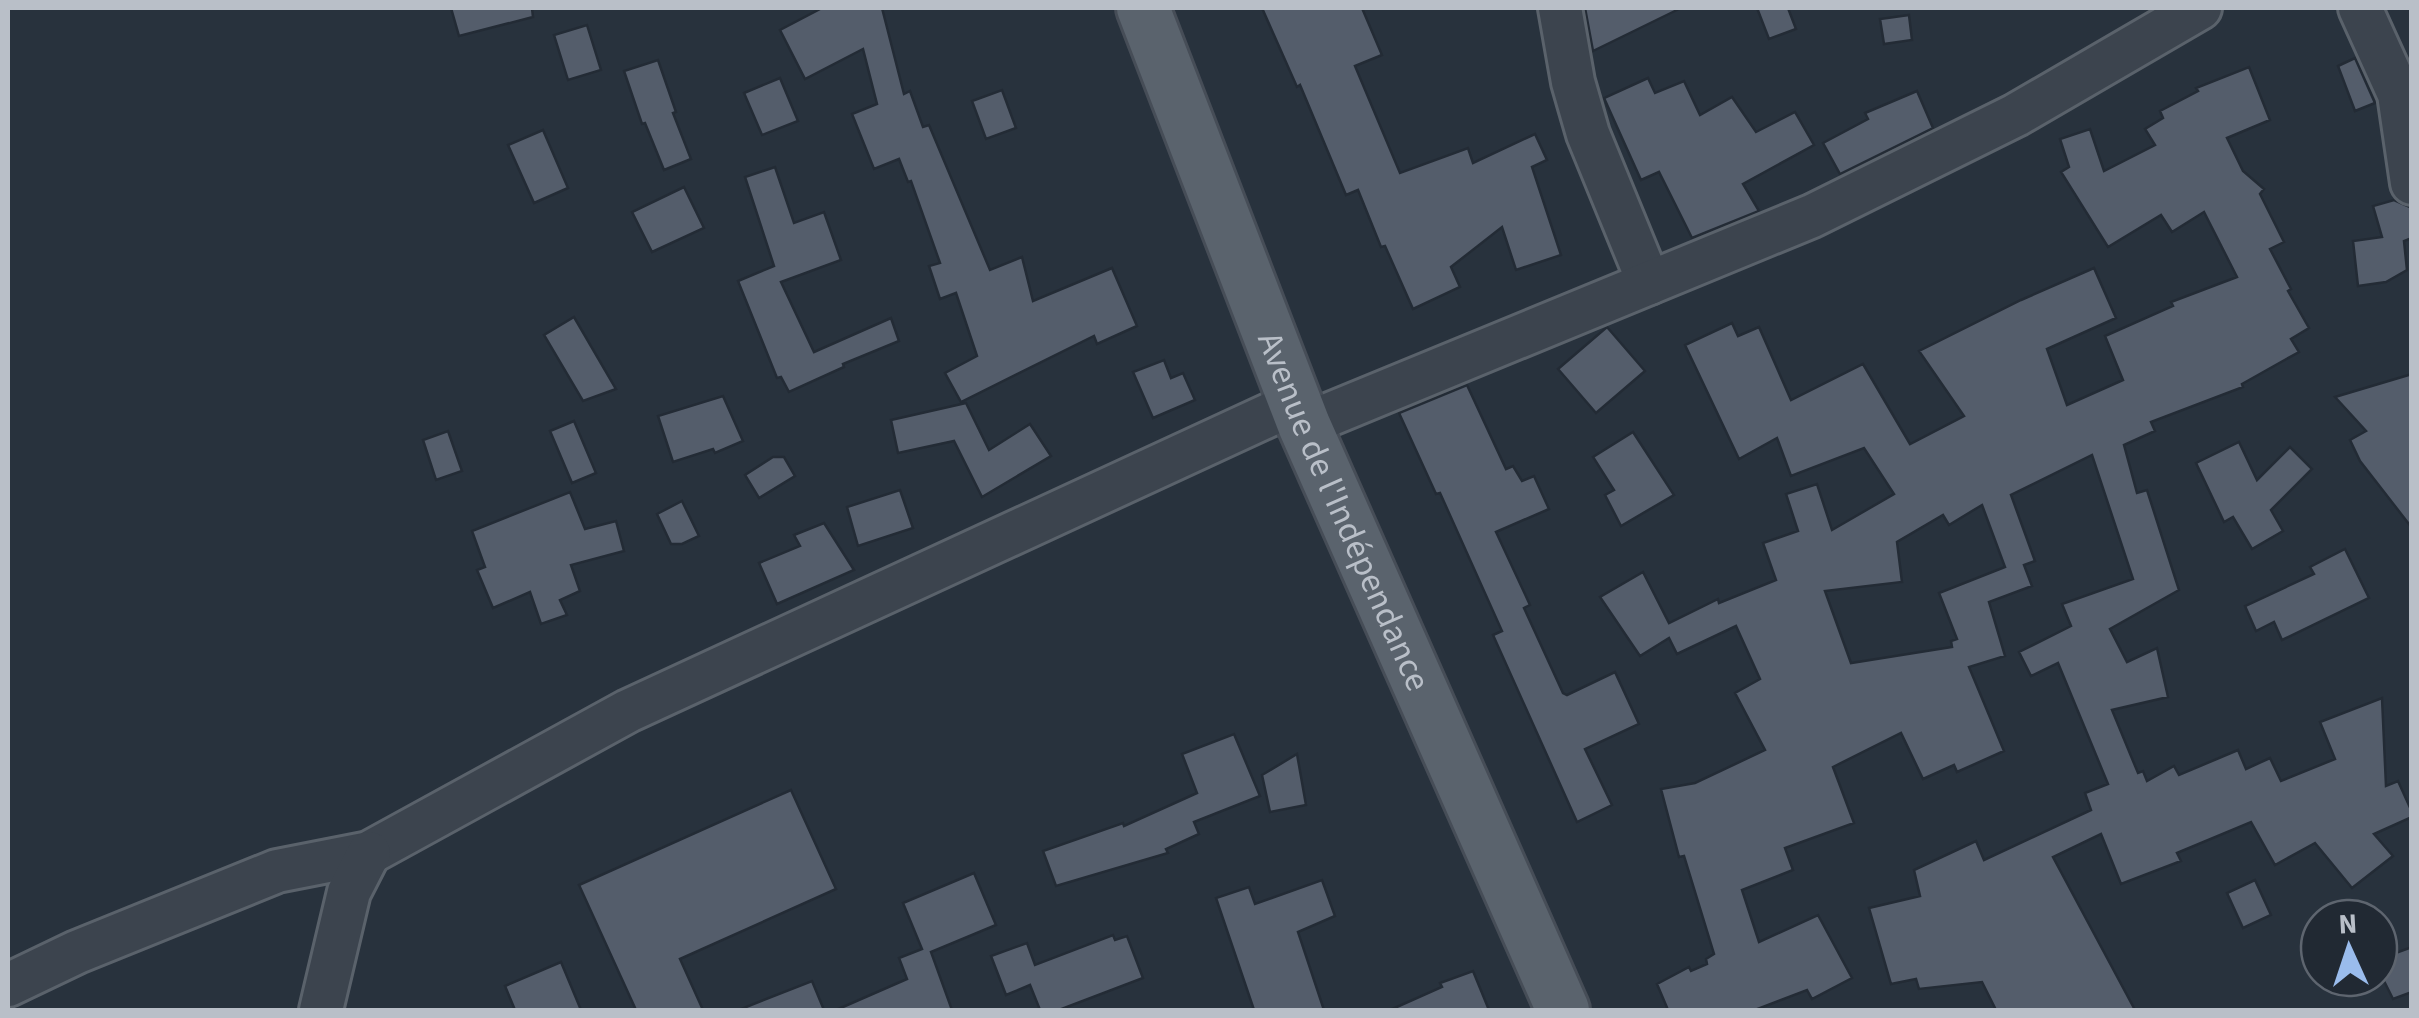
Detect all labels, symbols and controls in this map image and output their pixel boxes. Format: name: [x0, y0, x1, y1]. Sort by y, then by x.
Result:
street label: Avenue de l'Indépendance: [1244, 325, 1443, 699]
north arrow: [2299, 898, 2399, 998]
text: N: [2337, 904, 2358, 944]

